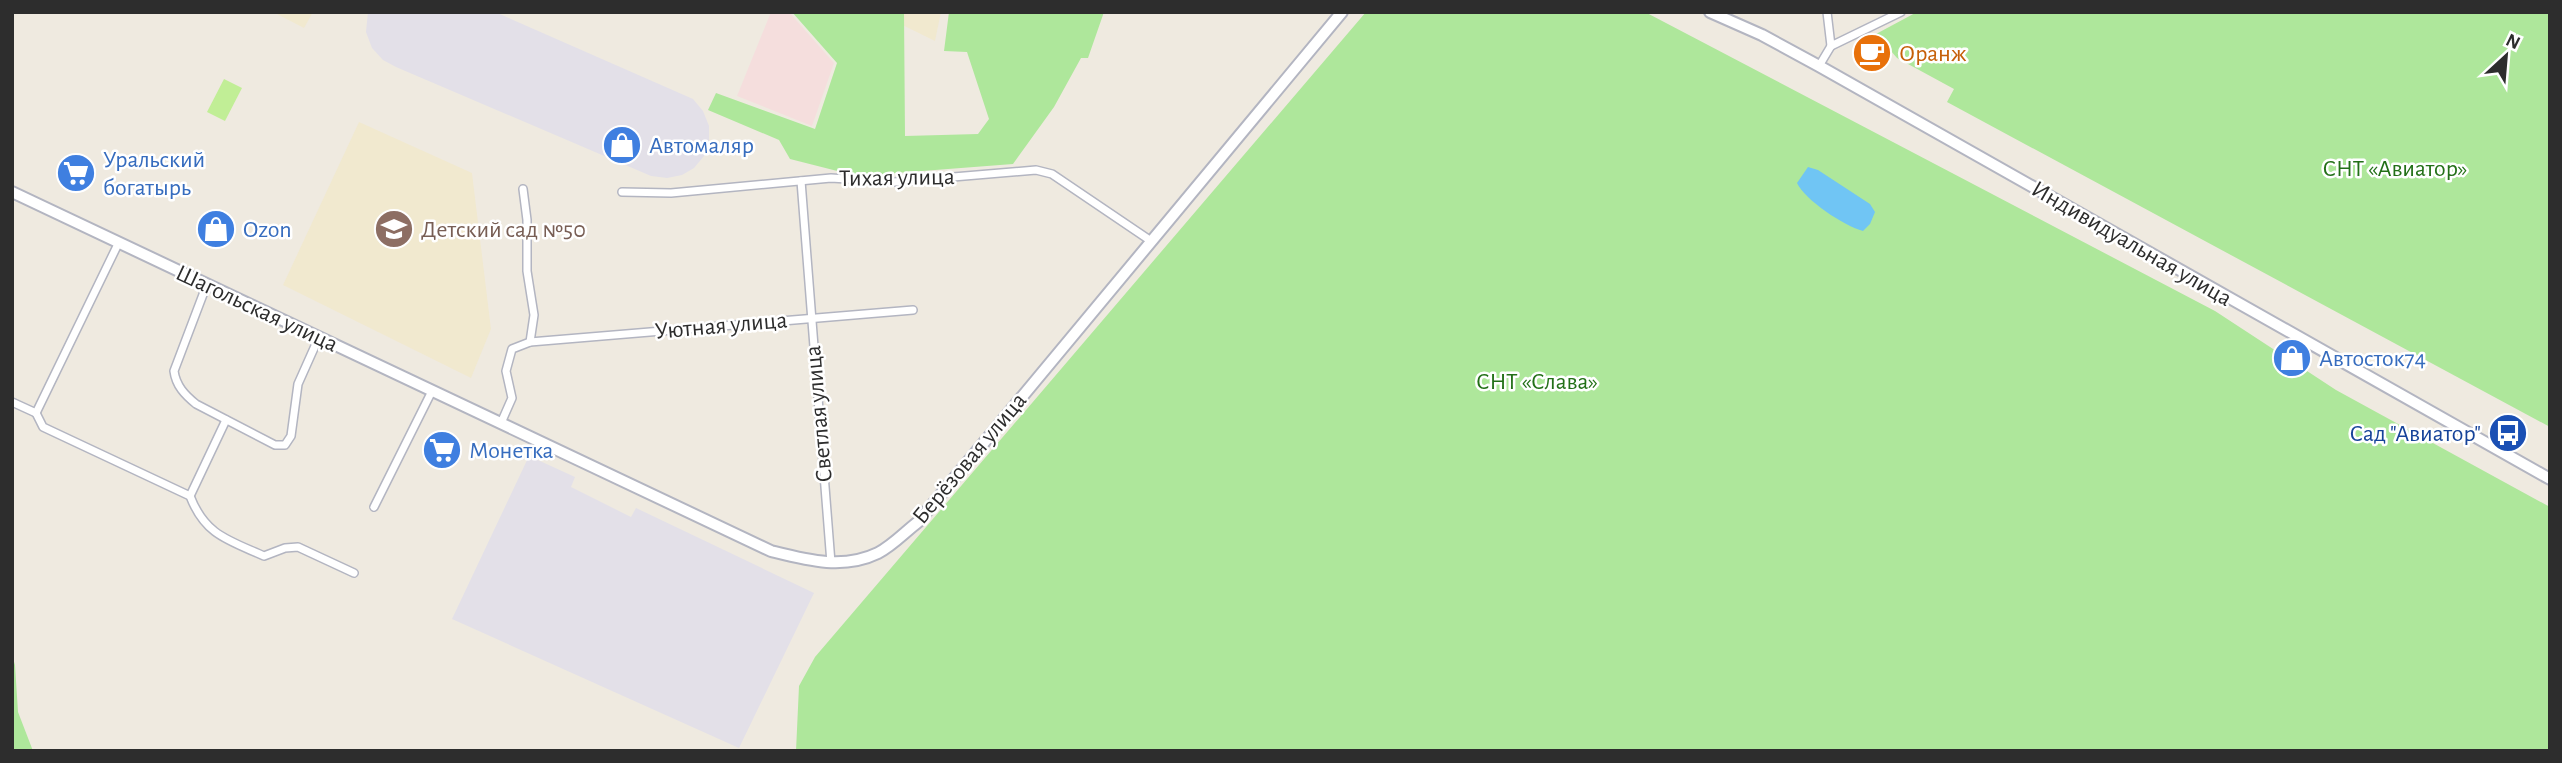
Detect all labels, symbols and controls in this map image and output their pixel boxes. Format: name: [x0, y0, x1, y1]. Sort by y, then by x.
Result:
north arrow: [2471, 21, 2541, 91]
text: N: [2503, 31, 2523, 54]
cafe icon: Оранж: [1851, 32, 1893, 74]
place label: Оранж: [1899, 42, 1967, 66]
shop icon: Автомаляр: [601, 124, 643, 166]
place label: Автомаляр: [649, 134, 754, 158]
place label: Уральский богатырь: [103, 148, 205, 200]
supermarket icon: Уральский богатырь: [55, 152, 97, 194]
park label: СНТ «Авиатор»: [2323, 157, 2467, 181]
street label: Тихая улица: [839, 165, 955, 191]
street label: Индивидуальная улица: [2027, 177, 2236, 311]
shop icon: Ozon: [195, 208, 237, 250]
school or university icon: Детский сад №50: [373, 208, 415, 250]
place label: Ozon: [243, 218, 292, 242]
place label: Детский сад №50: [421, 218, 586, 242]
street label: Шагольская улица: [172, 261, 341, 357]
street label: Уютная улица: [654, 308, 788, 344]
shop icon: Автосток74: [2271, 337, 2313, 379]
street label: Светлая улица: [801, 344, 837, 483]
place label: Автосток74: [2319, 347, 2426, 371]
park label: СНТ «Слава»: [1476, 370, 1598, 394]
street label: Берёзовая улица: [908, 388, 1031, 529]
bus stop icon: Сад "Авиатор": [2487, 412, 2529, 454]
place label: Сад "Авиатор": [2349, 422, 2481, 446]
supermarket icon: Монетка: [421, 429, 463, 471]
place label: Монетка: [469, 439, 554, 463]

